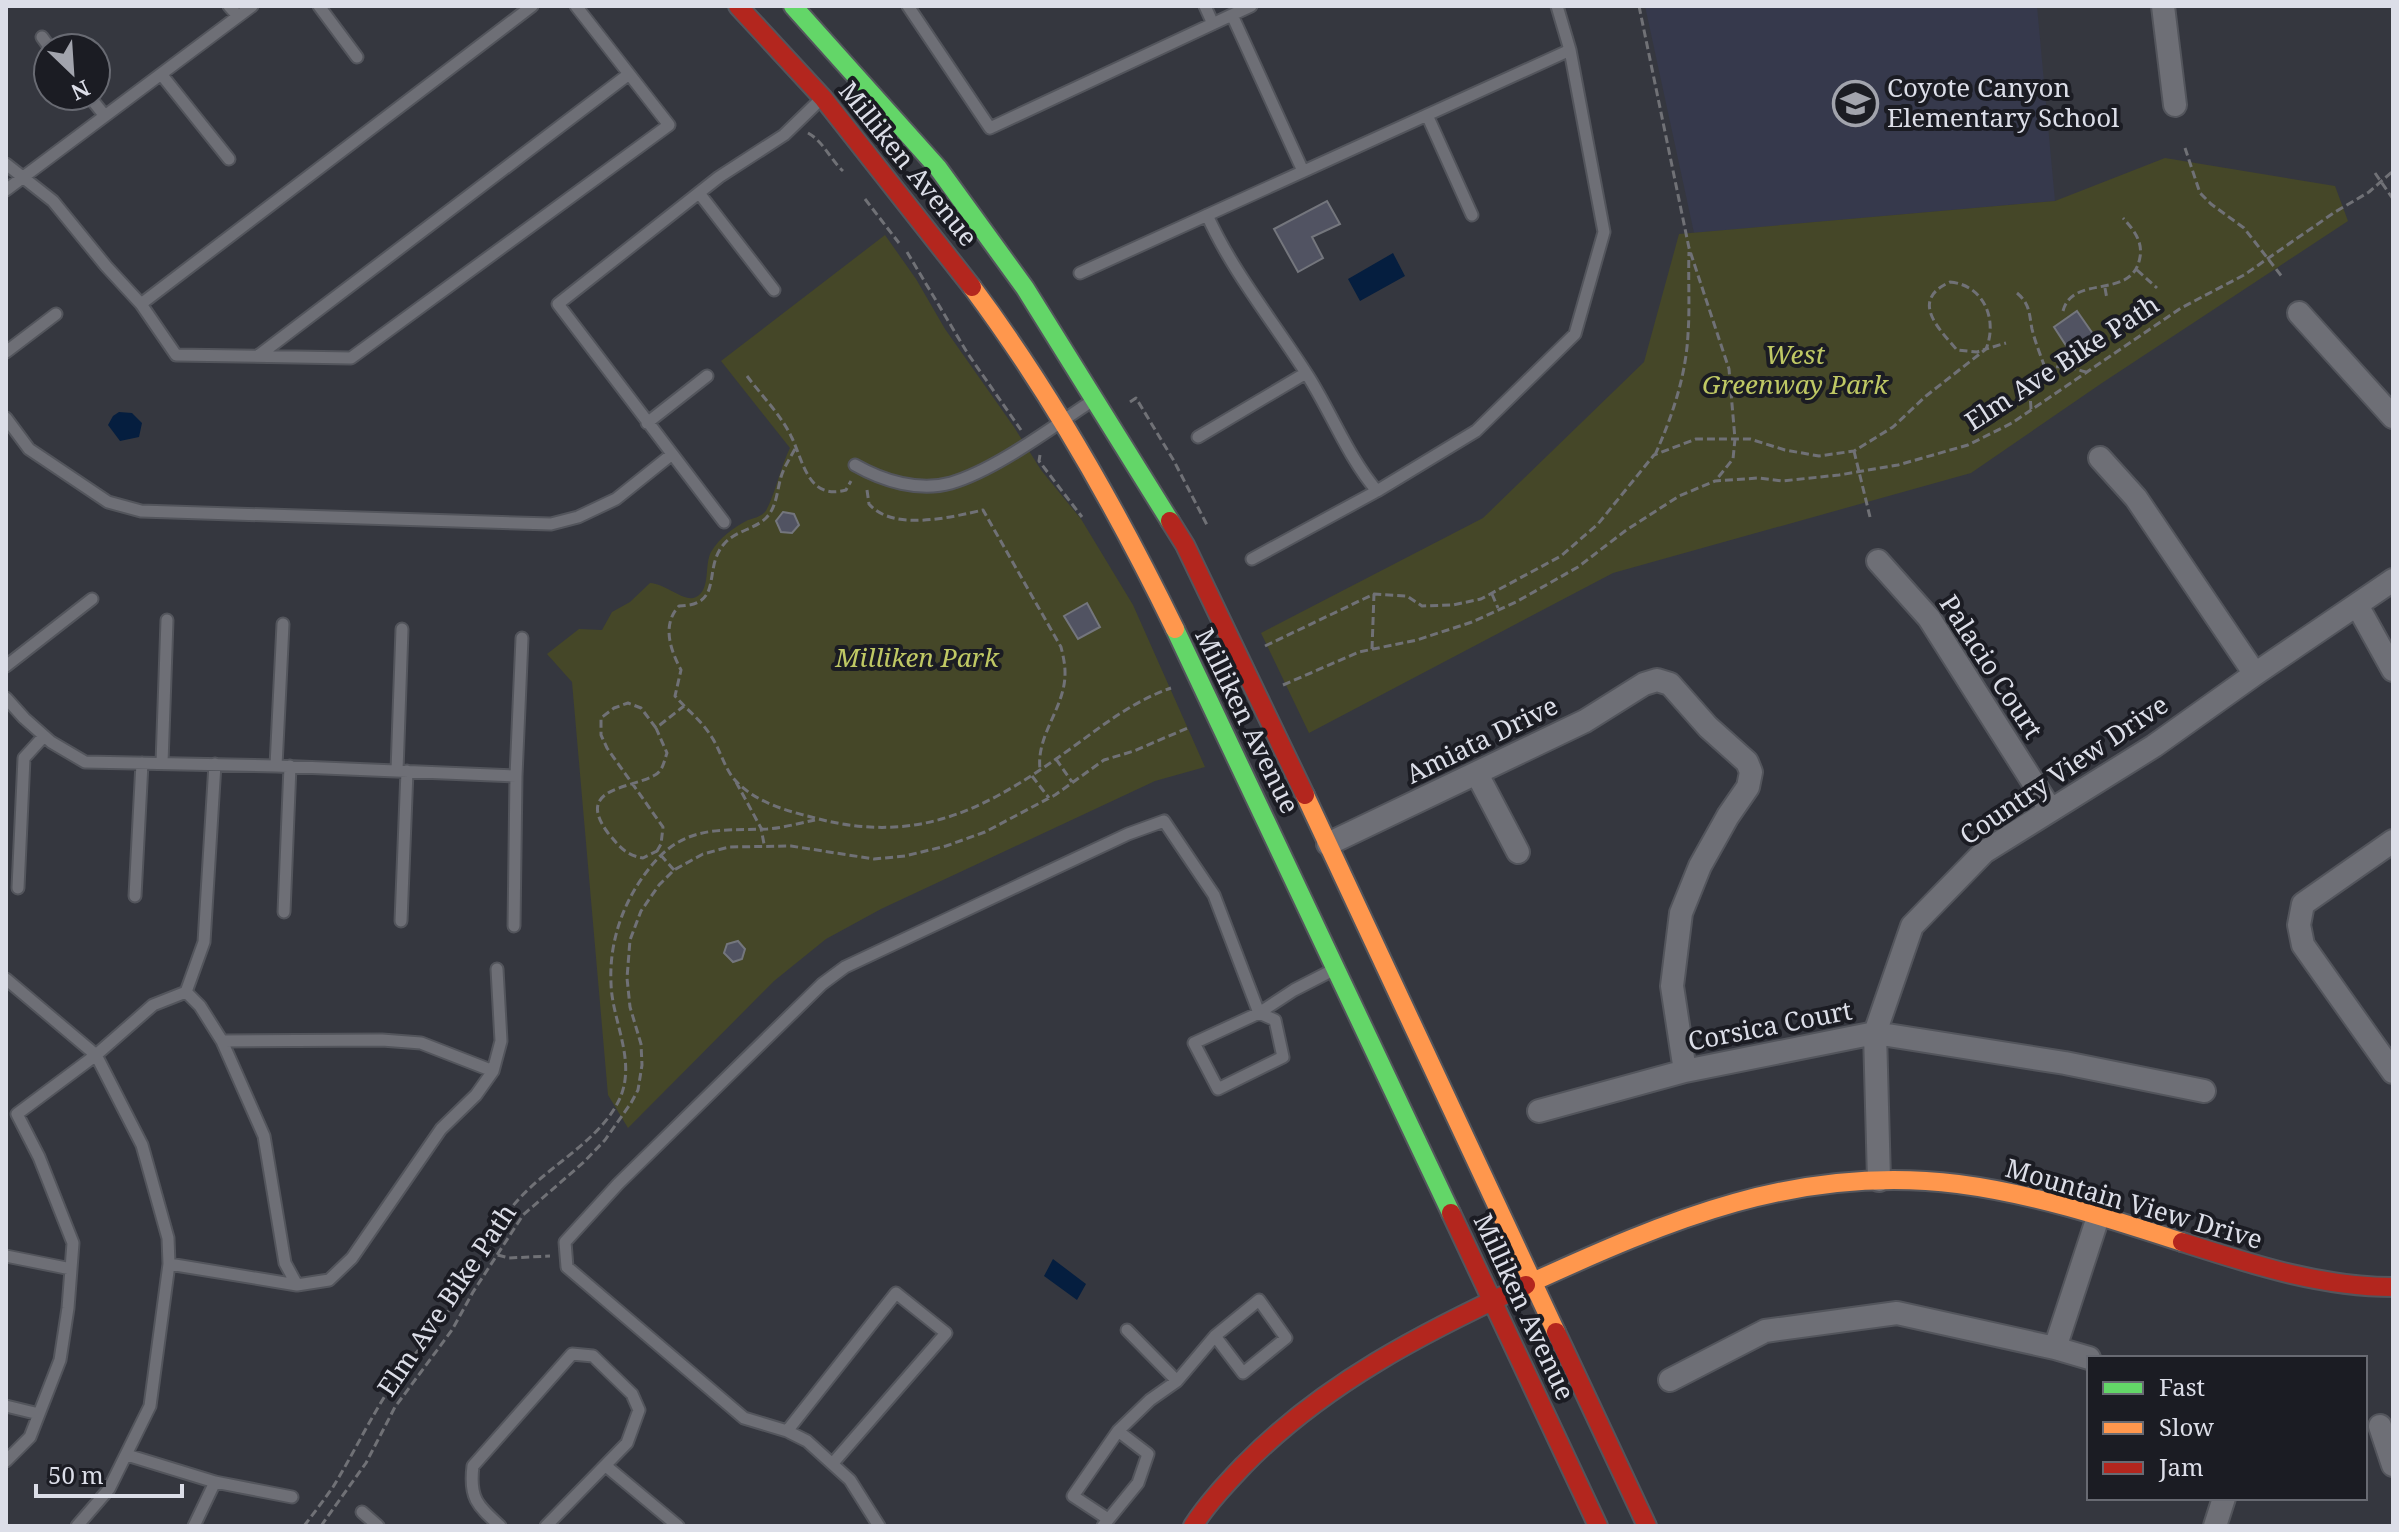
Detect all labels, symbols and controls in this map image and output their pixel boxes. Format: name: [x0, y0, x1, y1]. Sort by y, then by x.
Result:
north arrow: [32, 32, 112, 112]
place label: Coyote Canyon Elementary School: [1887, 69, 2119, 135]
street label: Milliken Avenue: [831, 73, 986, 253]
text: N: [67, 74, 95, 108]
school or university icon: Coyote Canyon Elementary School: [1832, 79, 1880, 127]
street label: Elm Ave Bike Path: [1957, 286, 2166, 438]
park label: West Greenway Park: [1702, 336, 1889, 402]
street label: Palacio Court: [1932, 588, 2052, 745]
street label: Milliken Avenue: [1187, 622, 1308, 819]
park label: Milliken Park: [834, 639, 1000, 675]
street label: Country View Drive: [1952, 686, 2175, 852]
street label: Amiata Drive: [1400, 687, 1564, 791]
street label: Corsica Court: [1685, 991, 1855, 1059]
street label: Mountain View Drive: [2002, 1149, 2267, 1257]
street label: Elm Ave Bike Path: [368, 1196, 524, 1403]
street label: Milliken Avenue: [1466, 1207, 1584, 1406]
legend: [2087, 1356, 2367, 1500]
text: Fast: [2159, 1370, 2205, 1403]
text: Slow: [2159, 1410, 2214, 1443]
scale bar: [36, 1448, 182, 1498]
text: Jam: [2158, 1450, 2204, 1483]
text: 50 m: [48, 1458, 104, 1491]

